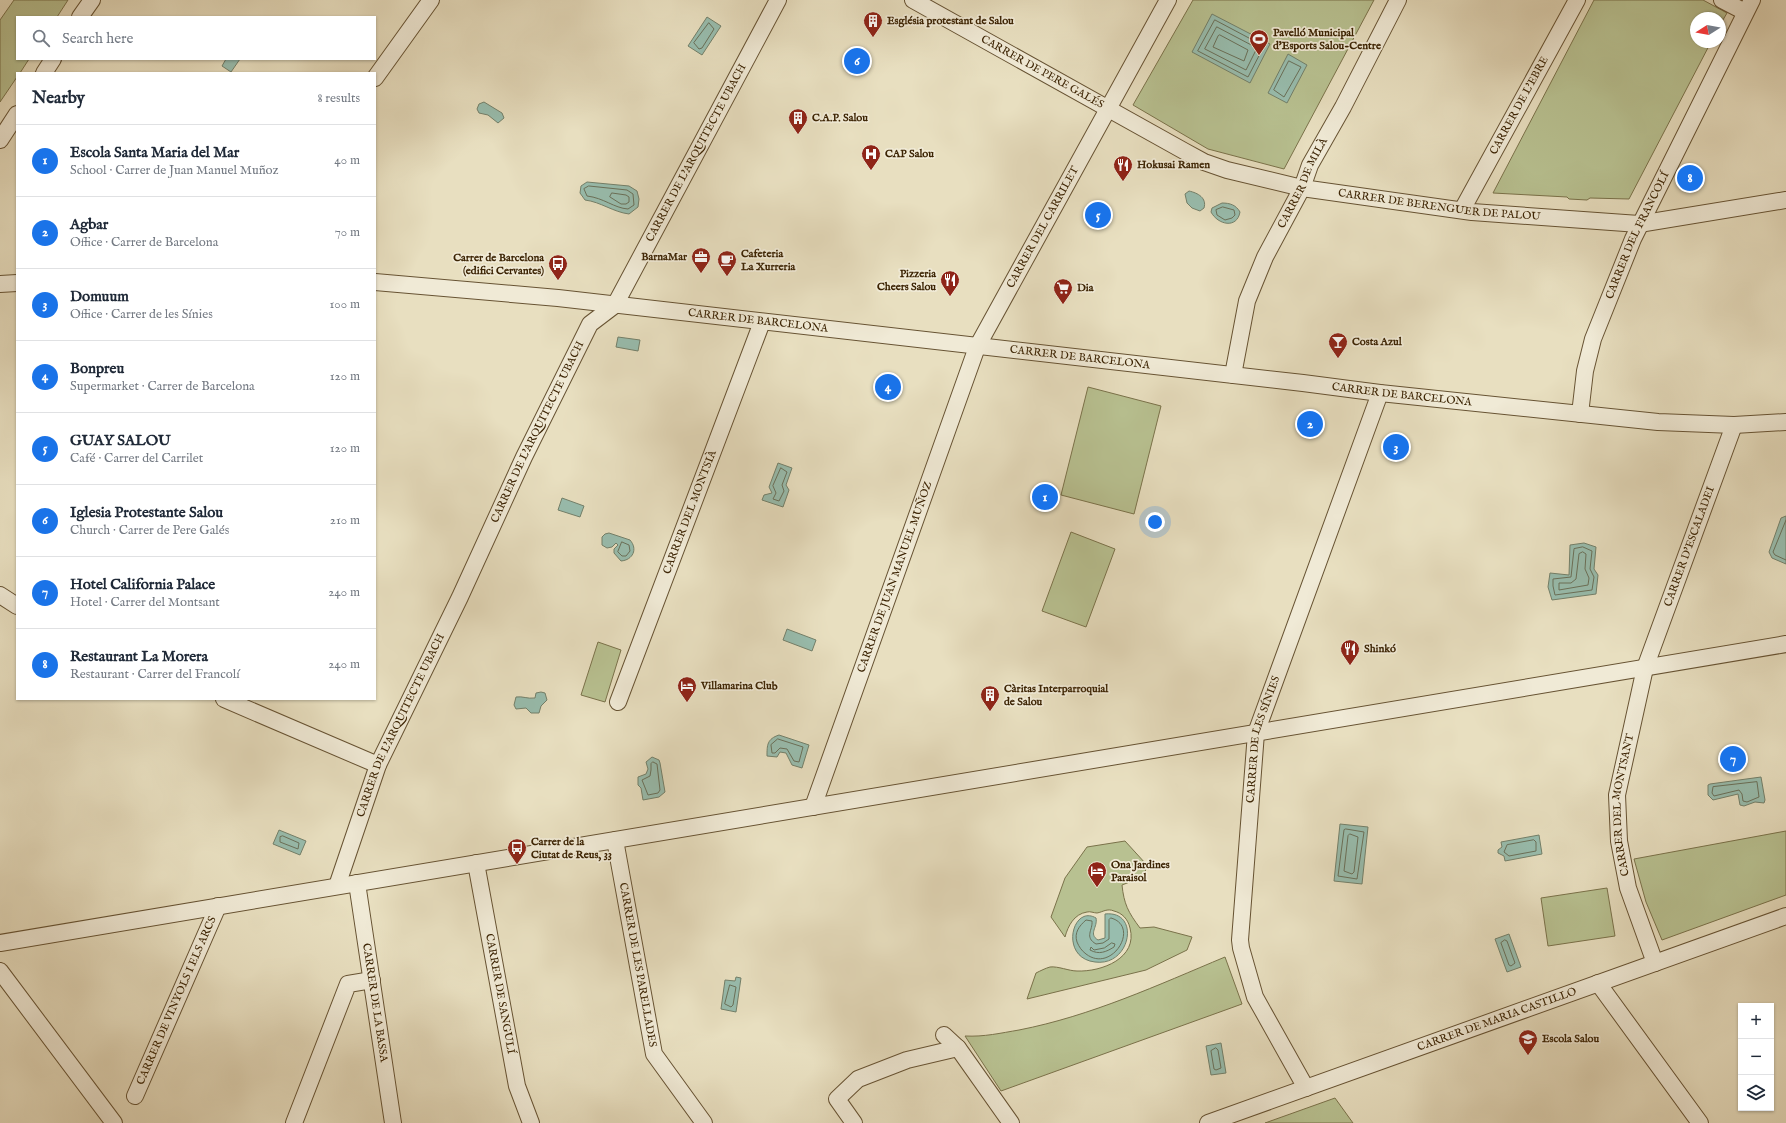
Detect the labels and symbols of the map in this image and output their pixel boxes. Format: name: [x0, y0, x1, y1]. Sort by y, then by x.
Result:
building icon: Església protestant de Salou: [862, 10, 884, 38]
north arrow: [1690, 12, 1726, 48]
place label: Església protestant de Salou: [887, 14, 1014, 28]
place label: Pavelló Municipal d'Esports Salou-Centre: [1273, 26, 1381, 53]
sports icon: Pavelló Municipal d'Esports Salou-Centre: [1248, 28, 1270, 56]
street label: CARRER DE PERE GALÉS: [978, 32, 1107, 112]
pin: 6: [844, 46, 870, 76]
street label: CARRER DE L'EBRE: [1487, 54, 1552, 157]
street label: CARRER DE L'ARQUITECTE UBACH: [643, 61, 750, 244]
building icon: C.A.P. Salou: [787, 107, 809, 135]
place label: C.A.P. Salou: [812, 111, 868, 125]
street label: CARRER DE MILÀ: [1275, 135, 1331, 231]
hospital icon: CAP Salou: [860, 143, 882, 171]
place label: CAP Salou: [885, 147, 934, 161]
restaurant icon: Hokusai Ramen: [1112, 154, 1134, 182]
place label: Hokusai Ramen: [1137, 158, 1210, 172]
pin: 8: [1677, 163, 1703, 193]
street label: CARRER DEL CARRILET: [1004, 164, 1082, 291]
street label: CARRER DEL FRANCOLÍ: [1603, 168, 1673, 301]
street label: CARRER DE BERENGUER DE PALOU: [1337, 186, 1542, 224]
pin: 5: [1085, 200, 1111, 230]
office icon: BarnaMar: [690, 246, 712, 274]
place label: Cafeteria La Xurreria: [740, 247, 796, 274]
cafe icon: Cafeteria La Xurreria: [716, 249, 738, 277]
place label: BarnaMar: [641, 250, 688, 264]
place label: Carrer de Barcelona (edifici Cervantes): [453, 251, 544, 278]
bus stop icon: Carrer de Barcelona (edifici Cervantes): [547, 253, 569, 281]
place label: Pizzeria Cheers Salou: [877, 267, 936, 294]
restaurant icon: Pizzeria Cheers Salou: [939, 269, 961, 297]
supermarket icon: Dia: [1052, 277, 1074, 305]
place label: Dia: [1077, 281, 1094, 295]
street label: CARRER DE BARCELONA: [687, 306, 829, 336]
bar icon: Costa Azul: [1327, 331, 1349, 359]
place label: Costa Azul: [1352, 335, 1403, 349]
street label: CARRER DE L'ARQUITECTE UBACH: [488, 338, 588, 525]
street label: CARRER DE BARCELONA: [1009, 343, 1151, 373]
pin: 4: [875, 372, 901, 402]
street label: CARRER DE BARCELONA: [1331, 380, 1473, 410]
pin: 2: [1297, 409, 1323, 439]
pin: 3: [1383, 432, 1409, 462]
street label: CARRER DEL MONTSIÀ: [660, 448, 720, 576]
street label: CARRER DE JUAN MANUEL MUÑOZ: [854, 479, 936, 675]
pin: 1: [1032, 482, 1058, 512]
street label: CARRER D'ESCALADEI: [1661, 484, 1718, 609]
your location: [1145, 512, 1165, 532]
street label: CARRER DE L'ARQUITECTE UBACH: [354, 631, 448, 819]
restaurant icon: Shinkó: [1339, 638, 1361, 666]
place label: Shinkó: [1364, 642, 1396, 656]
street label: CARRER DE LES SÍNIES: [1244, 674, 1283, 803]
hotel icon: Villamarina Club: [676, 675, 698, 703]
place label: Villamarina Club: [700, 679, 778, 693]
place label: Càritas Interparroquial de Salou: [1004, 682, 1109, 709]
building icon: Càritas Interparroquial de Salou: [979, 684, 1001, 712]
street label: CARRER DEL MONTSANT: [1609, 732, 1637, 877]
pin: 7: [1720, 744, 1746, 774]
place label: Carrer de la Ciutat de Reus, 33: [531, 835, 612, 862]
bus stop icon: Carrer de la Ciutat de Reus, 33: [506, 837, 528, 865]
place label: Ona Jardines Paraisol: [1111, 858, 1170, 885]
hotel icon: Ona Jardines Paraisol: [1086, 860, 1108, 888]
street label: CARRER DE LES PARELLADES: [616, 882, 660, 1049]
street label: CARRER DE VINYOLS I ELS ARCS: [134, 914, 220, 1087]
street label: CARRER DE SANGULÍ: [482, 933, 518, 1056]
street label: CARRER DE LA BASSA: [359, 942, 391, 1064]
street label: CARRER DE MARIA CASTILLO: [1416, 985, 1579, 1054]
school or university icon: Escola Salou: [1517, 1028, 1539, 1056]
place label: Escola Salou: [1542, 1032, 1599, 1046]

